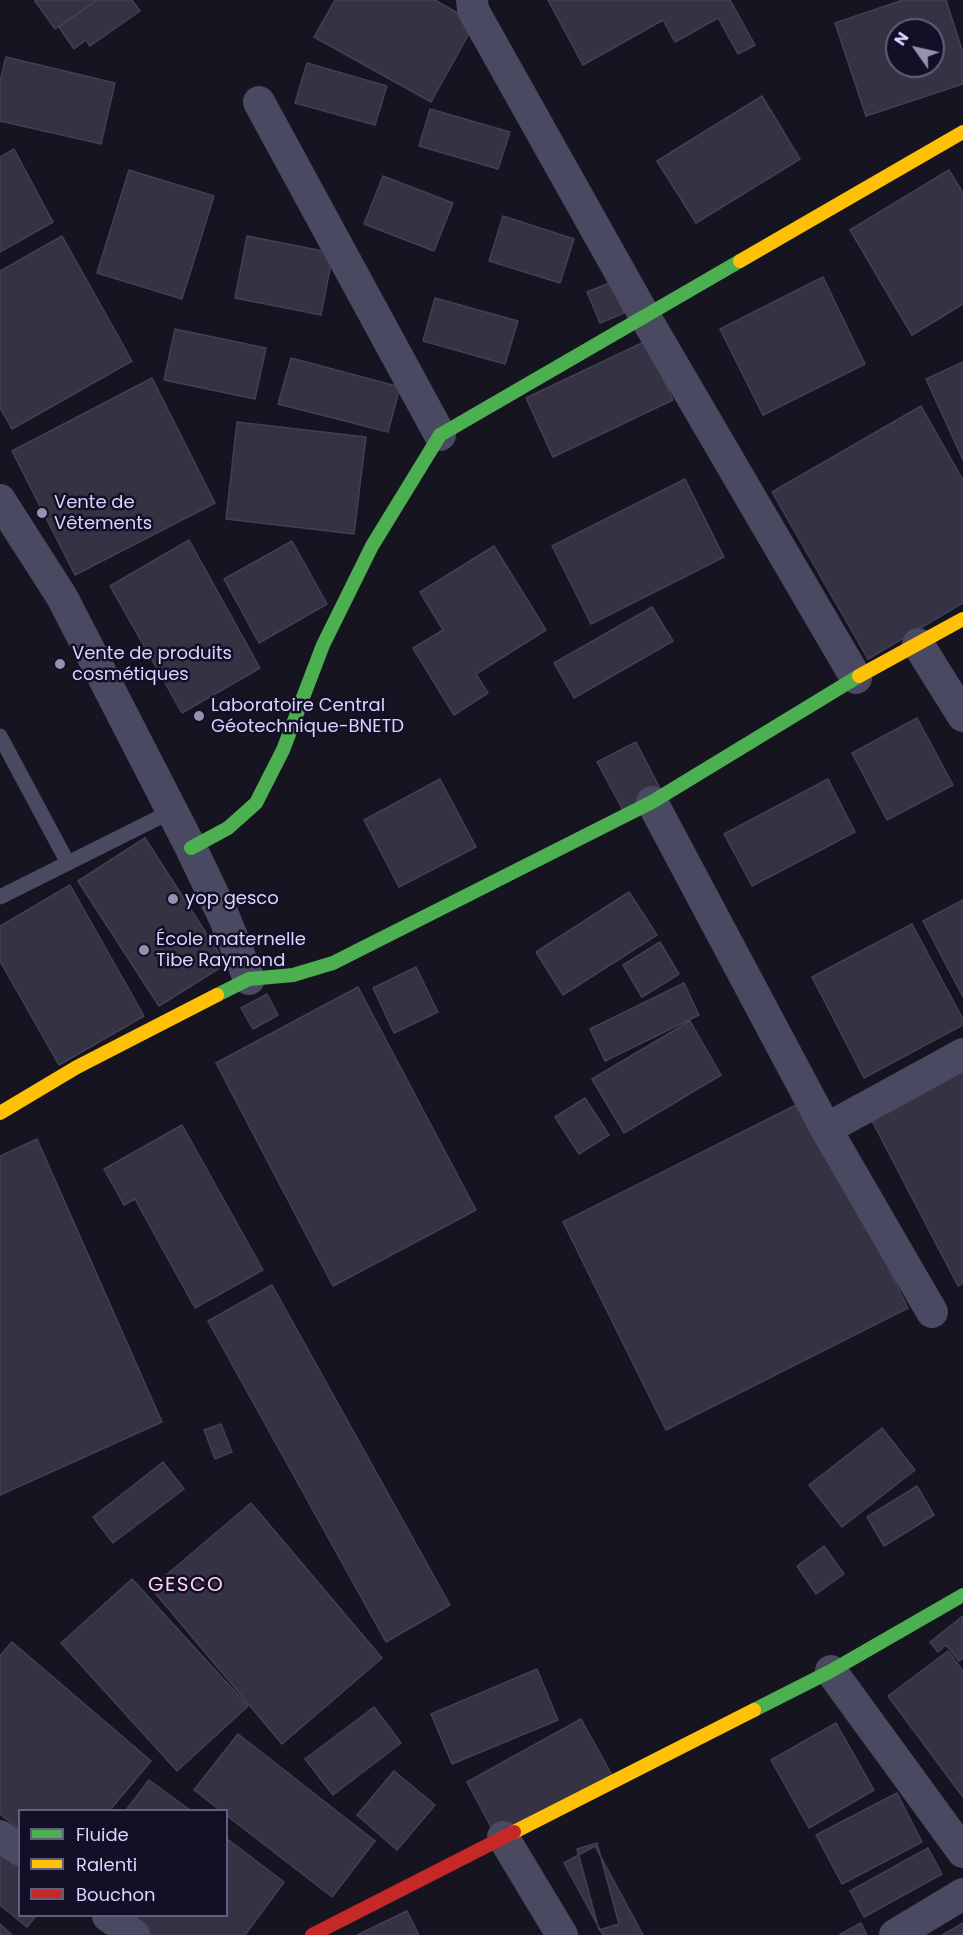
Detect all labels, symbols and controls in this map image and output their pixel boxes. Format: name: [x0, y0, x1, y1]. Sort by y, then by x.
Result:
north arrow: [885, 18, 945, 78]
text: N: [888, 27, 914, 50]
place label: Vente de Vêtements: [54, 492, 152, 534]
marker: Vente de Vêtements: [35, 506, 49, 520]
place label: Vente de produits cosmétiques: [72, 643, 232, 686]
marker: Vente de produits cosmétiques: [53, 657, 67, 671]
place label: Laboratoire Central Géotechnique-BNETD: [211, 695, 404, 738]
marker: Laboratoire Central Géotechnique-BNETD: [192, 709, 206, 723]
place label: yop gesco: [185, 888, 279, 910]
marker: yop gesco: [166, 892, 180, 906]
place label: École maternelle Tibe Raymond: [156, 929, 306, 972]
marker: École maternelle Tibe Raymond: [137, 943, 151, 957]
district label: GESCO: [148, 1574, 224, 1598]
legend: [18, 1809, 228, 1917]
text: Fluide: [76, 1822, 129, 1847]
text: Ralenti: [76, 1852, 137, 1877]
text: Bouchon: [76, 1882, 156, 1907]

